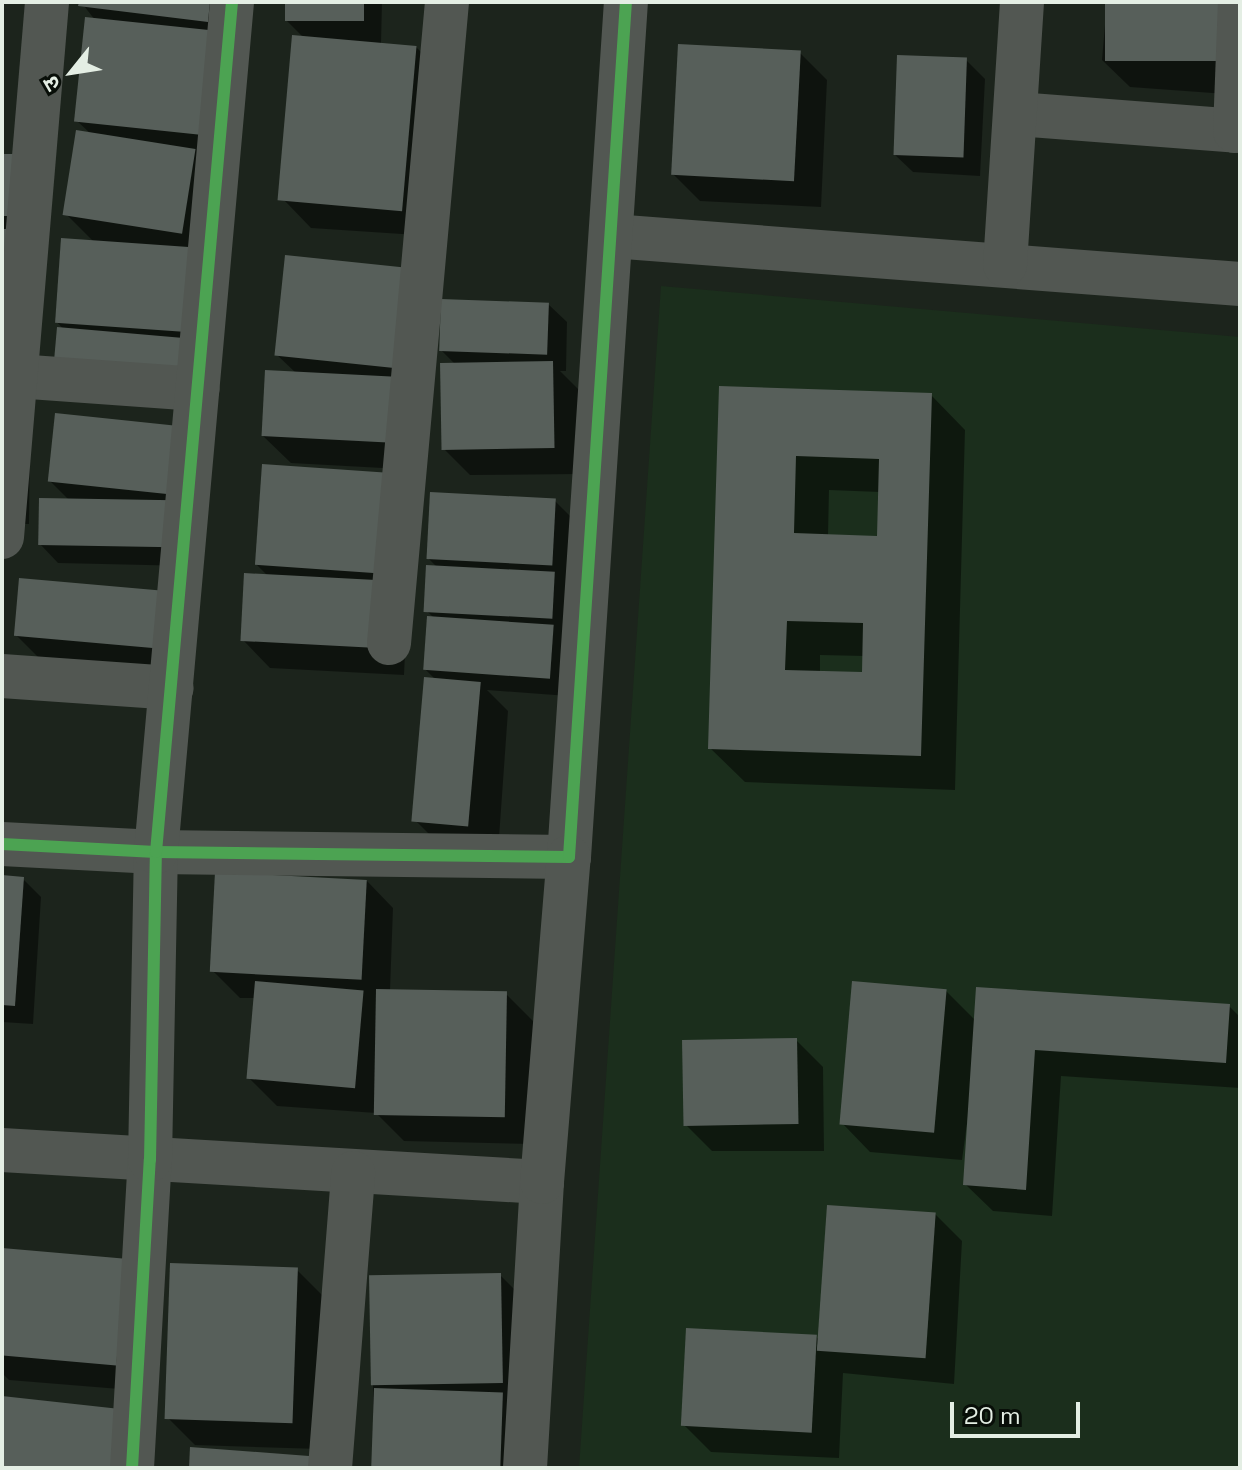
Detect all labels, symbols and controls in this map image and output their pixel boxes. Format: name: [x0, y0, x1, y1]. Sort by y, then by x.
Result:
north arrow: [32, 32, 112, 112]
text: उ: [36, 71, 67, 97]
scale bar: [954, 1386, 1084, 1436]
text: 20 m: [964, 1400, 1021, 1431]

